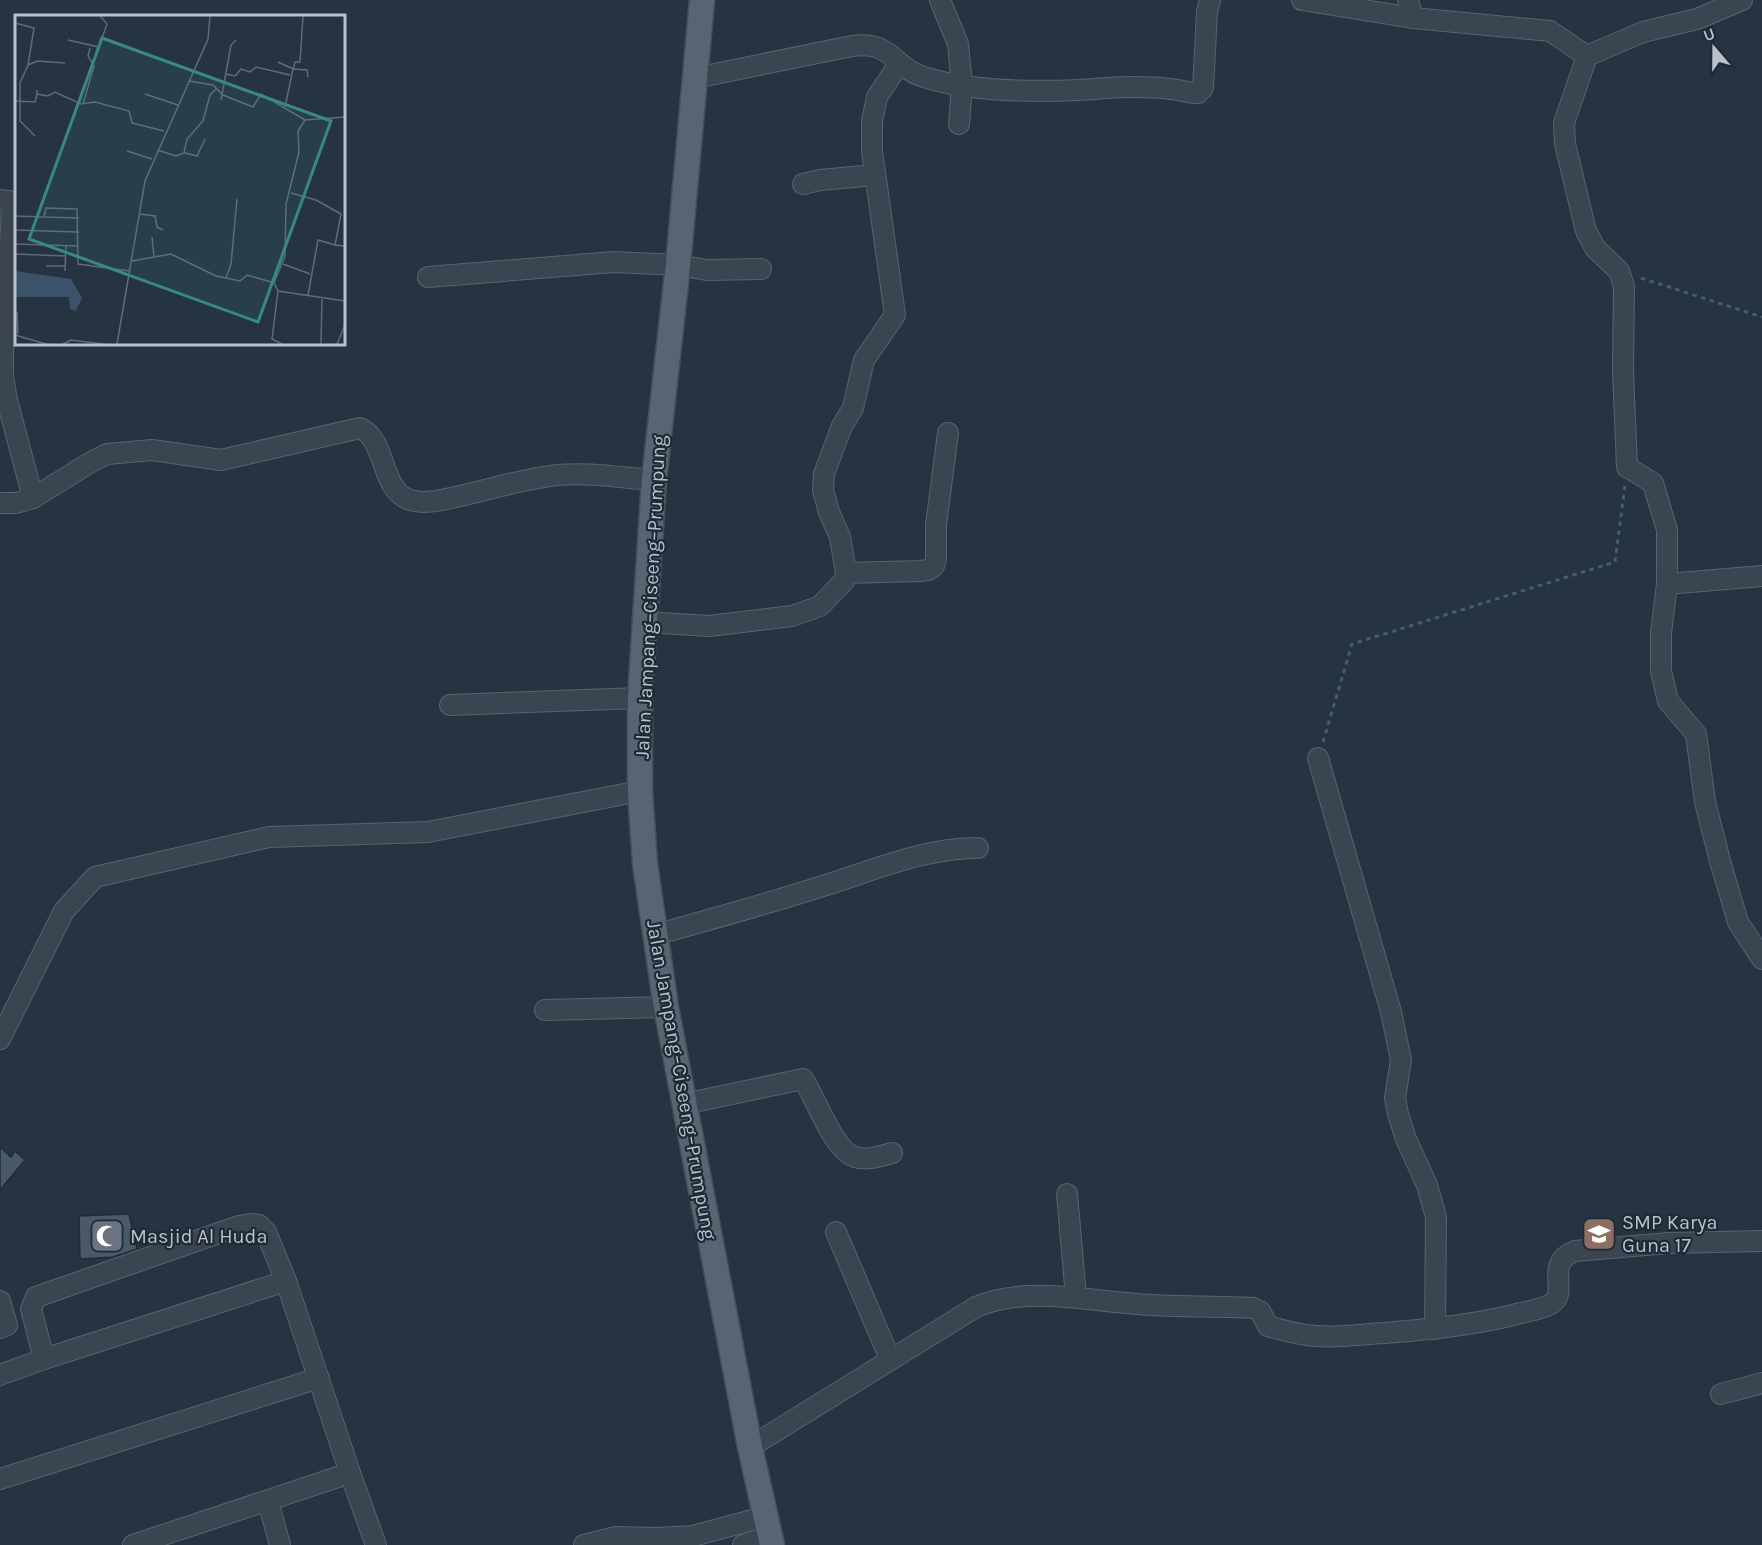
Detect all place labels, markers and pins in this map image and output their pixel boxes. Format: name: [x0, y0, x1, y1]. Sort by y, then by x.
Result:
place label: SMP Karya Guna 17: [1622, 1211, 1718, 1257]
school or university icon: SMP Karya Guna 17: [1581, 1216, 1617, 1252]
mosque icon: Masjid Al Huda: [89, 1218, 125, 1254]
place label: Masjid Al Huda: [130, 1225, 267, 1248]

